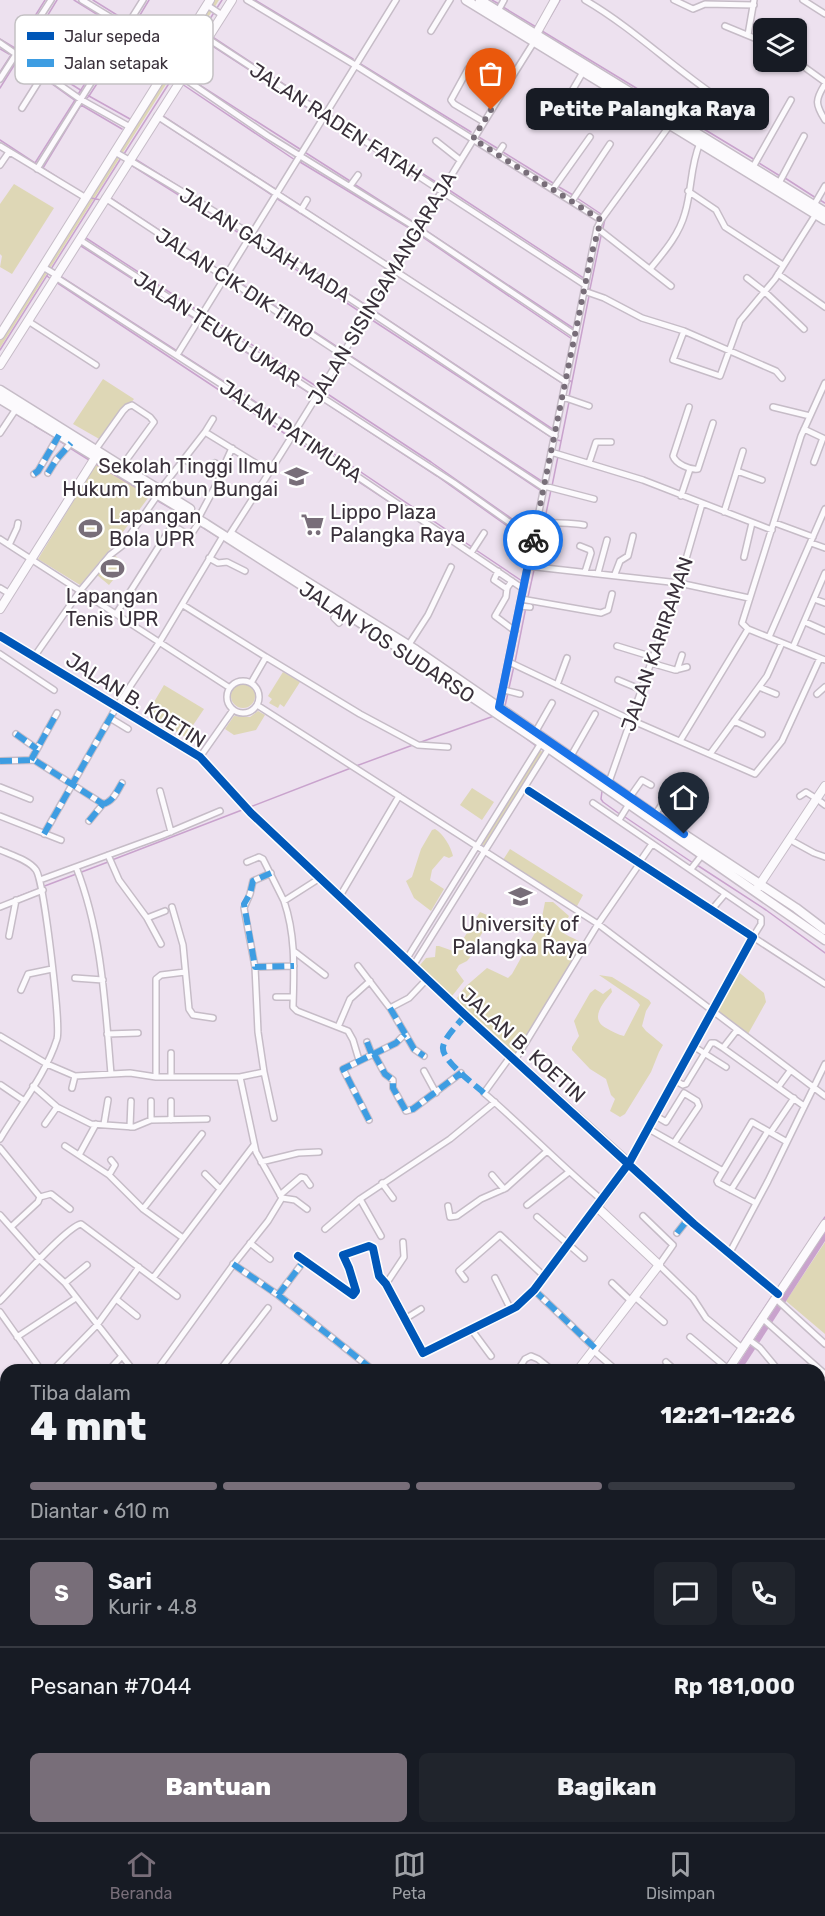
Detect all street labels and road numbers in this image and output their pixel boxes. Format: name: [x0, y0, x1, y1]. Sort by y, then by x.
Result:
street label: JALAN RADEN FATAH: [245, 57, 427, 187]
street label: JALAN SISINGAMANGARAJA: [303, 167, 461, 409]
street label: JALAN GAJAH MADA: [175, 183, 355, 307]
street label: JALAN CIK DIK TIRO: [151, 223, 319, 343]
street label: JALAN TEUKU UMAR: [129, 266, 305, 392]
street label: JALAN PATIMURA: [215, 374, 367, 488]
street label: JALAN KARIRAMAN: [616, 554, 698, 734]
street label: JALAN YOS SUDARSO: [295, 576, 479, 708]
street label: JALAN B. KOETIN: [62, 647, 210, 753]
street label: JALAN B. KOETIN: [455, 982, 591, 1108]

